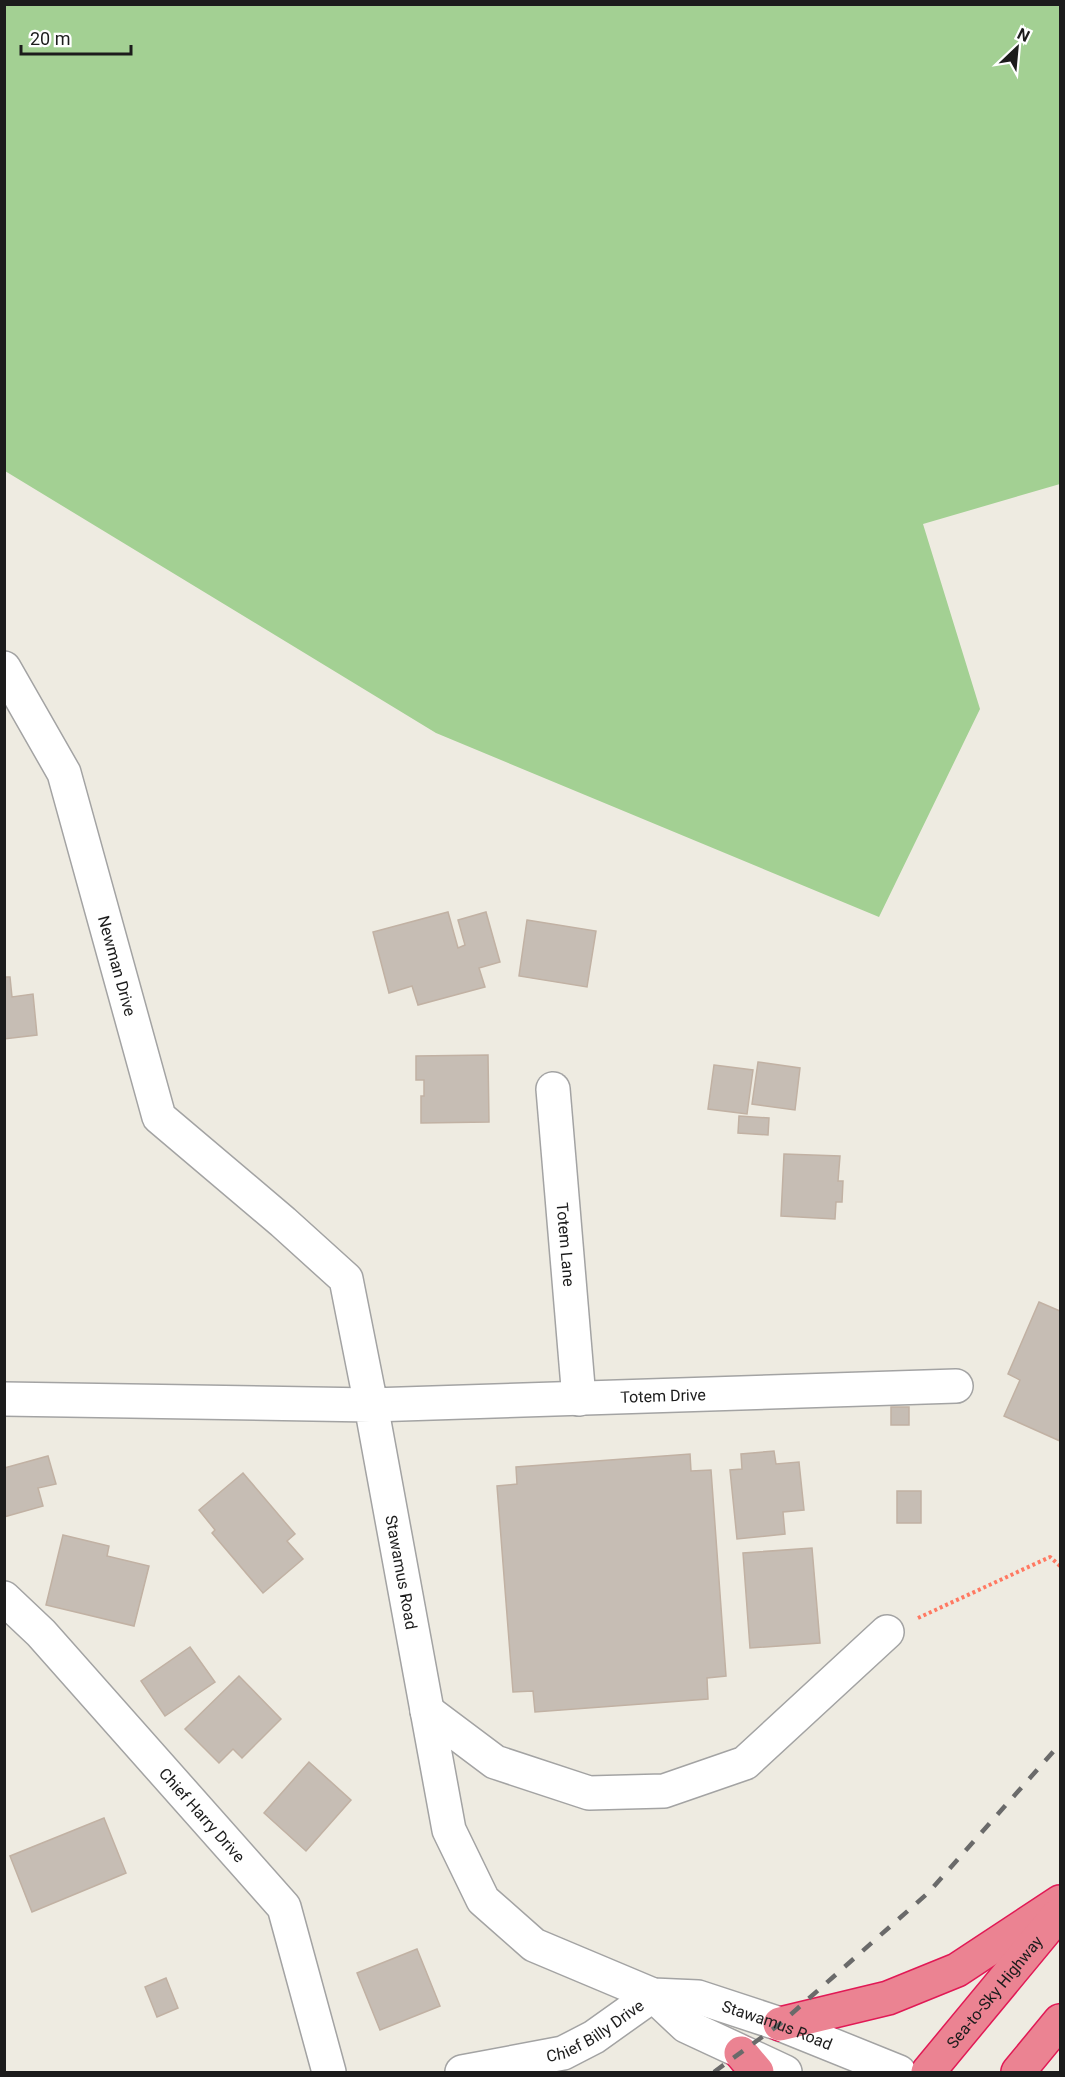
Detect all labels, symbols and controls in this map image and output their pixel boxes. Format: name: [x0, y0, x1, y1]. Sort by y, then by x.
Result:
scale bar: [21, 18, 130, 56]
north arrow: [987, 18, 1047, 78]
text: N: [1014, 24, 1033, 46]
text: 20 m: [30, 28, 70, 49]
street label: Newman Drive: [94, 913, 140, 1018]
street label: Totem Lane: [553, 1202, 579, 1287]
street label: Totem Drive: [620, 1385, 706, 1406]
street label: Stawamus Road: [382, 1513, 421, 1631]
street label: Chief Harry Drive: [155, 1764, 249, 1866]
street label: Sea-to-Sky Highway: [942, 1931, 1047, 2052]
street label: Chief Billy Drive: [545, 1995, 647, 2065]
street label: Stawamus Road: [720, 1996, 835, 2054]

